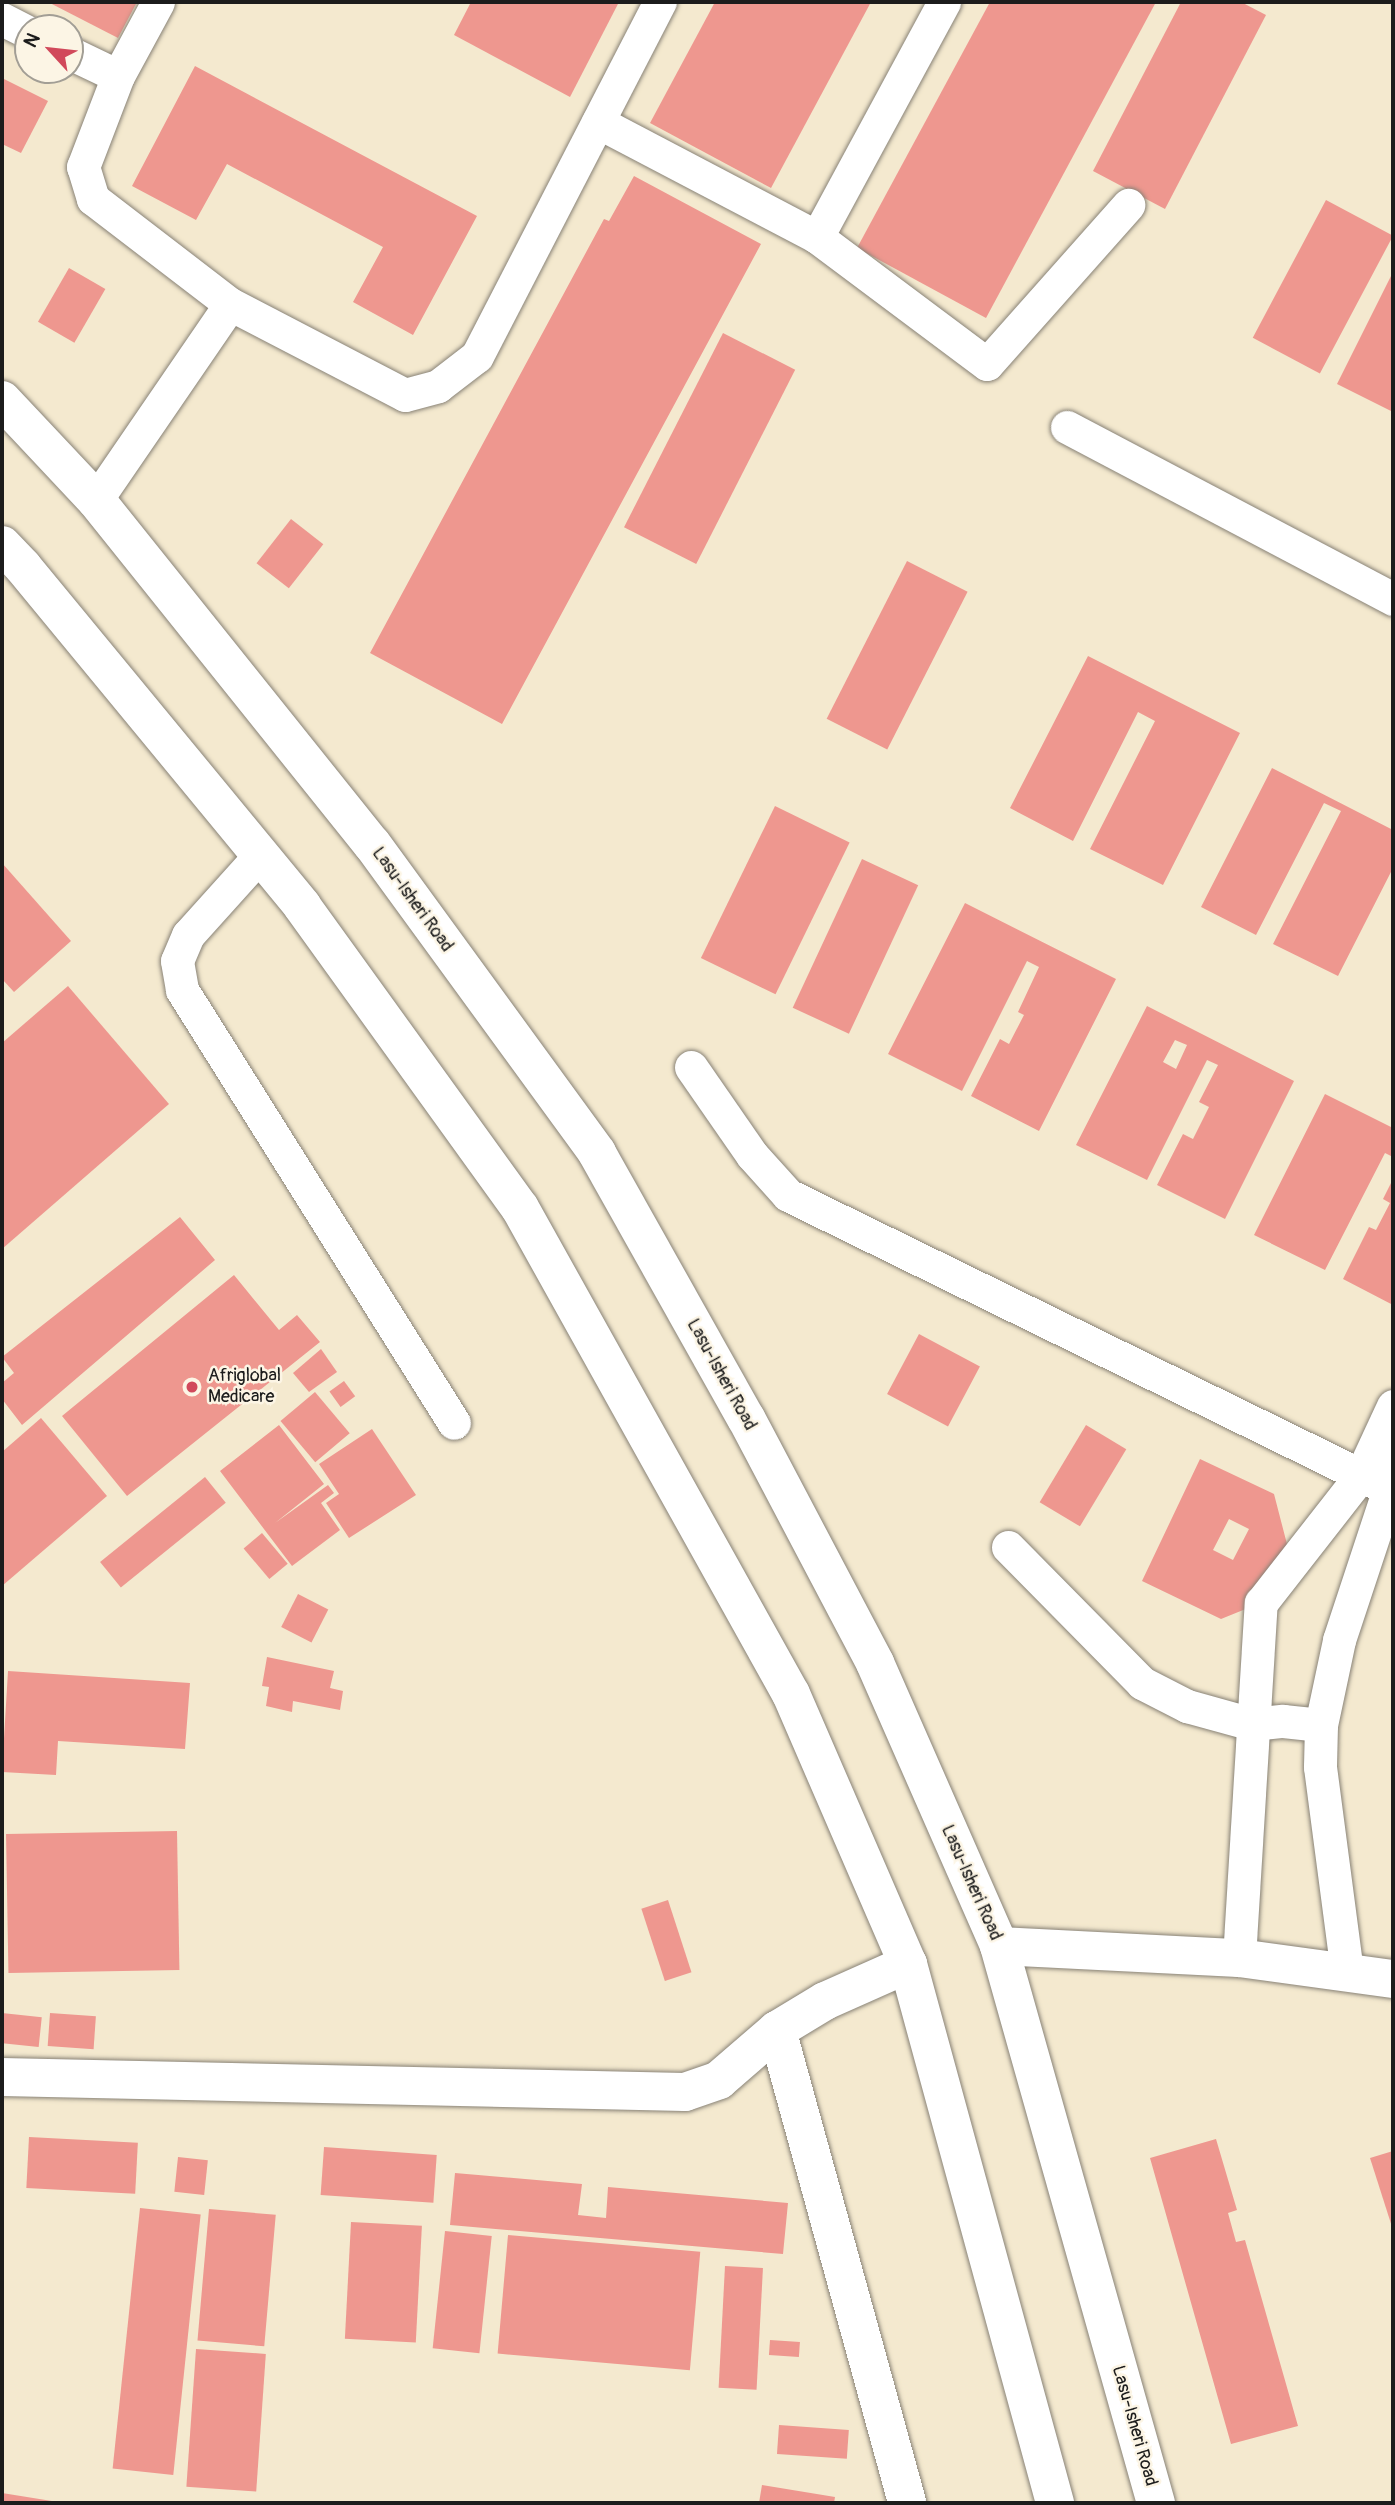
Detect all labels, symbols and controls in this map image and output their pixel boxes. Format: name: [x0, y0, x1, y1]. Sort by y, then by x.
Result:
north arrow: [14, 14, 84, 84]
text: N: [18, 29, 46, 52]
street label: Lasu-Isheri Road: [367, 843, 457, 957]
street label: Lasu-Isheri Road: [681, 1315, 761, 1435]
place label: Afriglobal Medicare: [208, 1366, 281, 1408]
marker: Afriglobal Medicare: [182, 1377, 202, 1397]
street label: Lasu-Isheri Road: [936, 1822, 1006, 1944]
street label: Lasu-Isheri Road: [1107, 2363, 1161, 2489]

